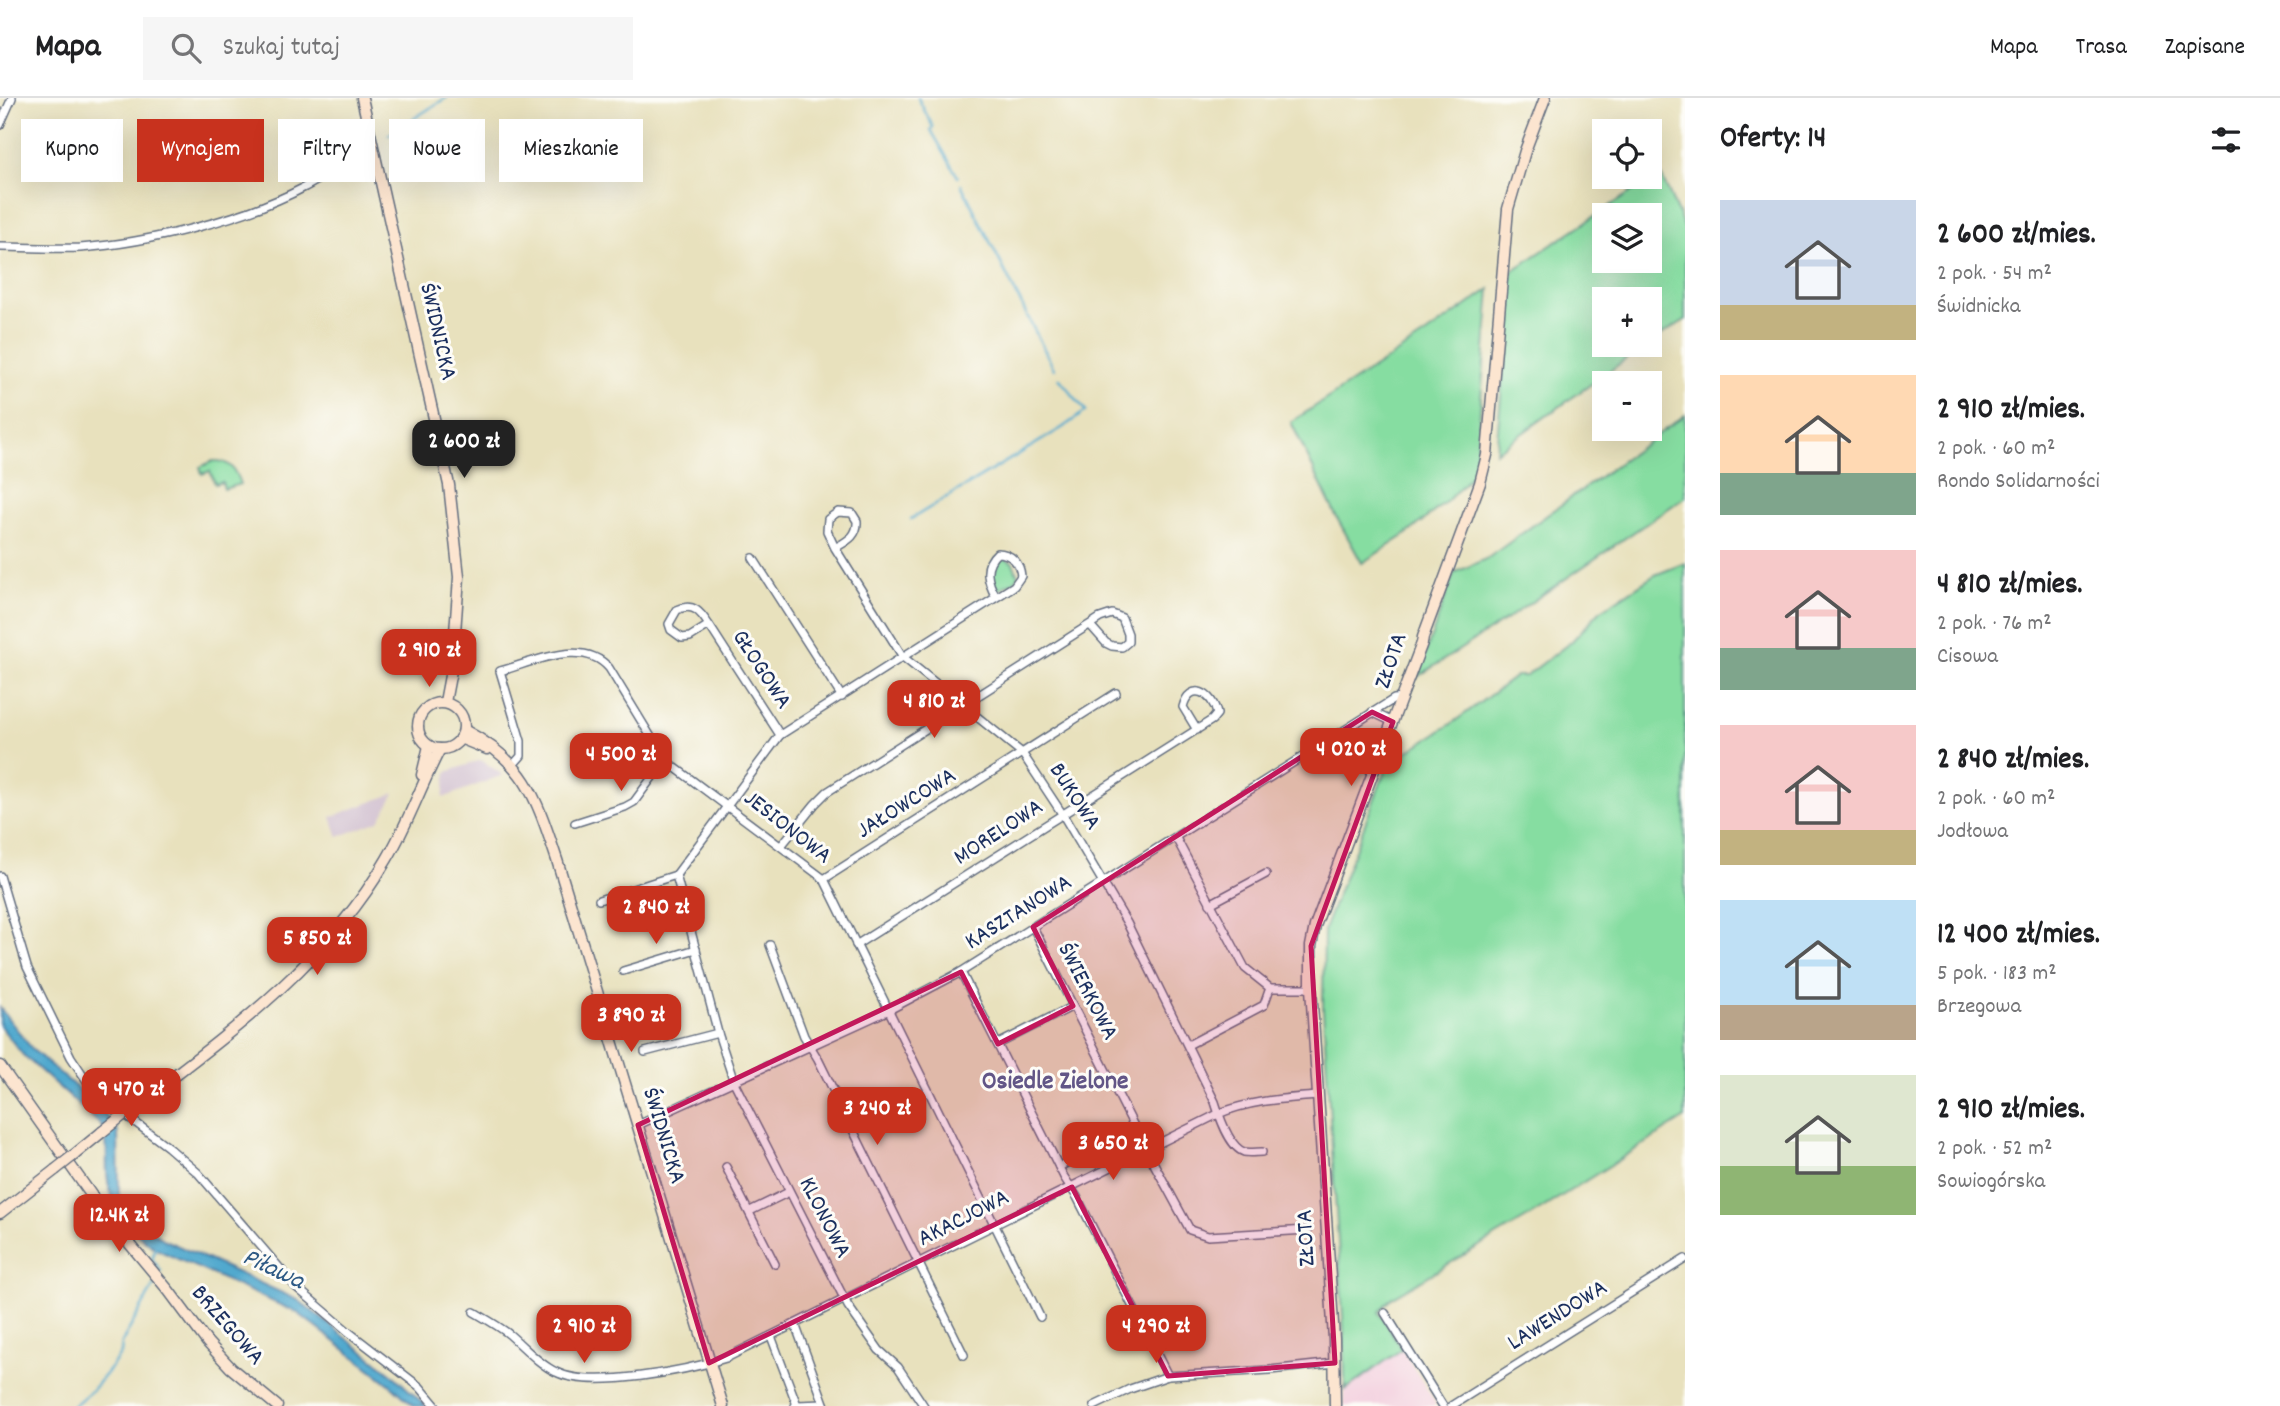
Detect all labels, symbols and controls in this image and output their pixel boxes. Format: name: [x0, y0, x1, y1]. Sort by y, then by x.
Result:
search box: [143, 17, 633, 80]
text: Mapa: [35, 25, 101, 72]
icon: search: [167, 29, 205, 67]
text: Szukaj tutaj: [223, 30, 340, 67]
text: Mapa: [1990, 31, 2038, 65]
text: Trasa: [2076, 31, 2127, 65]
text: Zapisane: [2165, 31, 2245, 65]
chip: Kupno: [21, 119, 123, 182]
chip: Wynajem: [137, 119, 264, 182]
chip: Filtry: [278, 119, 375, 182]
chip: Nowe: [389, 119, 485, 182]
chip: Mieszkanie: [499, 119, 643, 182]
map controls: [1592, 119, 1662, 441]
button: locate: [1592, 119, 1662, 189]
text: Oferty: 14: [1720, 119, 1826, 162]
icon: filters: [2207, 121, 2245, 159]
button: layers: [1592, 203, 1662, 273]
text: 2 600 zł/mies.: [1937, 215, 2096, 258]
icon: home: [1776, 228, 1860, 312]
text: 2 pok. · 54 m²: [1937, 258, 2052, 291]
street label: ŚWIDNICKA: [409, 280, 465, 384]
button: +: [1592, 287, 1662, 357]
text: Świdnicka: [1937, 291, 2021, 324]
button: −: [1592, 371, 1662, 441]
text: 2 910 zł/mies.: [1937, 390, 2085, 433]
icon: home: [1776, 403, 1860, 487]
pin: 2 600 zł: [392, 420, 536, 480]
text: 2 600 zł: [428, 426, 500, 459]
text: 2 pok. · 60 m²: [1937, 433, 2055, 466]
text: Rondo Solidarności: [1937, 466, 2100, 499]
text: 4 810 zł/mies.: [1937, 565, 2083, 608]
icon: home: [1776, 578, 1860, 662]
text: 2 pok. · 76 m²: [1937, 608, 2052, 641]
street label: GŁOGOWA: [723, 623, 799, 717]
street label: ZŁOTA: [1367, 628, 1417, 694]
pin: 2 910 zł: [357, 630, 501, 689]
text: 2 910 zł: [397, 635, 461, 668]
text: Cisowa: [1937, 641, 1998, 674]
pin: 4 810 zł: [862, 680, 1006, 740]
text: 4 810 zł: [903, 686, 965, 719]
pin: 4 020 zł: [1279, 728, 1423, 788]
pin: 4 500 zł: [549, 734, 693, 793]
text: 4 020 zł: [1316, 734, 1386, 767]
text: 4 500 zł: [586, 739, 656, 772]
text: 2 840 zł/mies.: [1937, 740, 2089, 783]
icon: home: [1776, 753, 1860, 837]
street label: BUKOWA: [1039, 756, 1109, 838]
street label: JAŁOWCOWA: [850, 760, 964, 848]
street label: JESIONOWA: [736, 783, 838, 873]
text: 2 pok. · 60 m²: [1937, 783, 2055, 816]
street label: MORELOWA: [947, 791, 1051, 875]
text: Jodłowa: [1937, 816, 2008, 849]
street label: KASZTANOWA: [959, 867, 1079, 959]
pin: 2 840 zł: [584, 886, 728, 946]
text: 2 840 zł: [623, 892, 689, 925]
text: 12 400 zł/mies.: [1937, 915, 2100, 958]
pin: 5 850 zł: [245, 918, 389, 977]
text: 5 850 zł: [283, 923, 351, 956]
icon: home: [1776, 928, 1860, 1012]
street label: ŚWIERKOWA: [1048, 937, 1126, 1047]
text: 5 pok. · 183 m²: [1937, 958, 2057, 991]
text: Brzegowa: [1937, 991, 2021, 1024]
pin: 3 890 zł: [559, 995, 703, 1054]
text: 3 890 zł: [597, 1000, 665, 1033]
district label: Osiedle Zielone: [982, 1064, 1128, 1101]
pin: 9 470 zł: [59, 1068, 203, 1128]
text: 9 470 zł: [98, 1074, 164, 1107]
street label: ŚWIDNICKA: [632, 1084, 694, 1188]
pin: 3 240 zł: [805, 1088, 949, 1147]
text: 2 910 zł/mies.: [1937, 1090, 2085, 1133]
text: 3 240 zł: [843, 1093, 911, 1126]
icon: home: [1776, 1103, 1860, 1187]
pin: 3 650 zł: [1041, 1122, 1185, 1182]
text: 3 650 zł: [1078, 1128, 1148, 1161]
text: 2 pok. · 52 m²: [1937, 1133, 2052, 1166]
text: Sowiogórska: [1937, 1166, 2045, 1199]
street label: KLONOWA: [789, 1171, 859, 1265]
street label: AKACJOWA: [912, 1181, 1016, 1257]
pin: 12.4K zł: [47, 1194, 191, 1254]
text: 12.4K zł: [90, 1200, 148, 1233]
street label: ZŁOTA: [1289, 1209, 1325, 1267]
water label: Piława: [236, 1240, 312, 1301]
street label: LAWENDOWA: [1501, 1272, 1615, 1360]
street label: BRZEGOWA: [182, 1278, 272, 1374]
pin: 2 910 zł: [512, 1306, 656, 1365]
pin: 4 290 zł: [1084, 1306, 1228, 1365]
text: 2 910 zł: [552, 1311, 616, 1344]
text: 4 290 zł: [1122, 1311, 1190, 1344]

